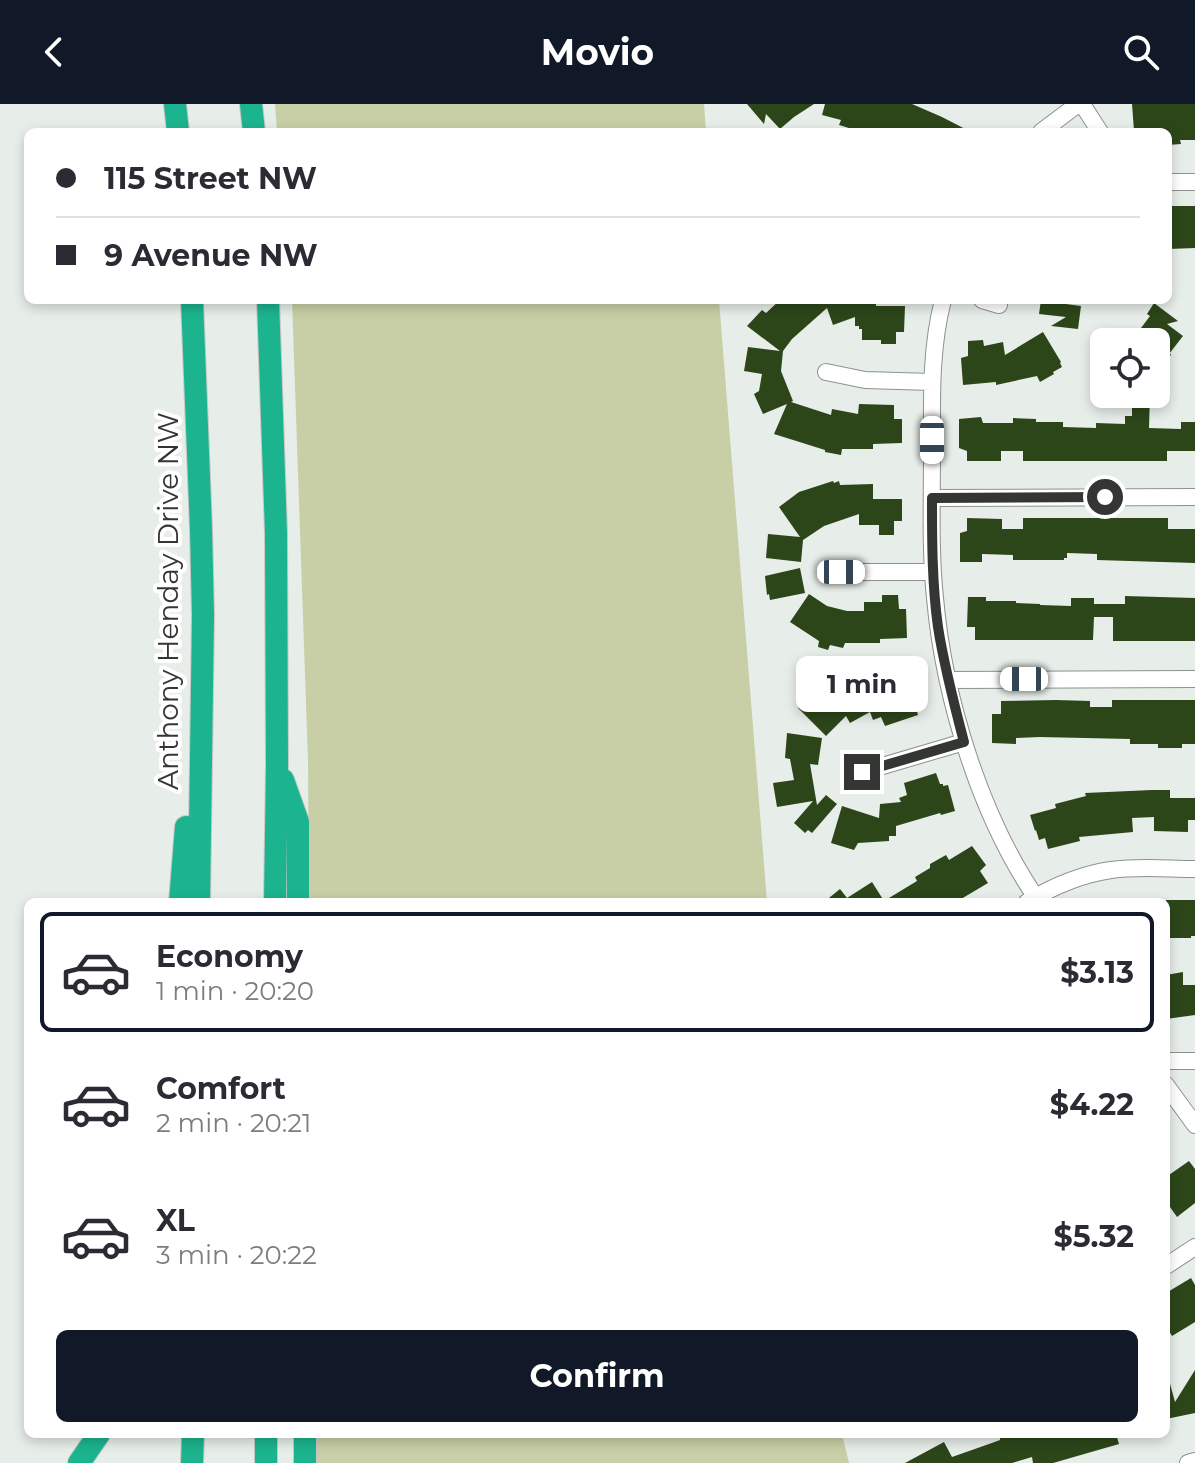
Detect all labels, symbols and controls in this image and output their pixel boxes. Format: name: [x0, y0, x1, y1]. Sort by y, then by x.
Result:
icon: back: [32, 30, 76, 74]
text: Movio: [541, 30, 654, 74]
icon: search: [1119, 30, 1163, 74]
text: 115 Street NW: [104, 160, 317, 197]
text: 9 Avenue NW: [104, 237, 318, 274]
map controls: [1090, 328, 1170, 408]
button: locate: [1090, 328, 1170, 408]
street label: Anthony Henday Drive NW: [151, 412, 185, 790]
car: [920, 416, 944, 464]
route start: [1087, 479, 1123, 515]
car: [817, 560, 865, 584]
callout: 1 min: [796, 656, 928, 712]
car: [1000, 667, 1048, 691]
text: 1 min: [827, 668, 897, 700]
route end: [844, 754, 880, 790]
icon: car: [60, 936, 132, 1008]
text: Economy: [156, 938, 303, 975]
text: $3.13: [1060, 954, 1134, 991]
text: 1 min · 20:20: [156, 975, 314, 1007]
icon: car: [60, 1068, 132, 1140]
text: Comfort: [156, 1070, 286, 1107]
text: $4.22: [1050, 1086, 1134, 1123]
text: 2 min · 20:21: [156, 1107, 312, 1139]
icon: car: [60, 1200, 132, 1272]
text: XL: [156, 1202, 195, 1239]
text: $5.32: [1054, 1218, 1134, 1255]
text: 3 min · 20:22: [156, 1239, 317, 1271]
button: Confirm: [56, 1330, 1138, 1422]

